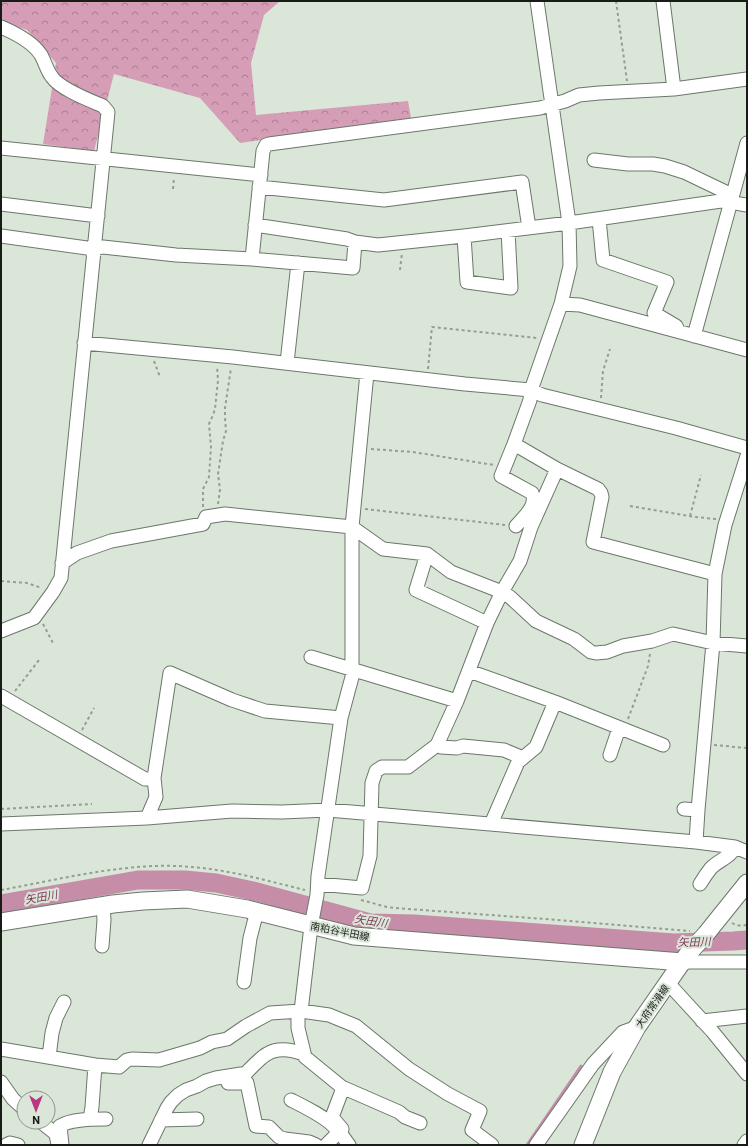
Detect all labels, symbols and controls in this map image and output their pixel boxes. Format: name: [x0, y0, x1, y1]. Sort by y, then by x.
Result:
water label: 矢田川: [24, 888, 59, 907]
water label: 矢田川: [354, 912, 389, 931]
street label: 南粕谷半田線: [309, 920, 370, 943]
water label: 矢田川: [677, 935, 712, 950]
street label: 大府常滑線: [634, 983, 671, 1030]
north arrow: [16, 1090, 56, 1130]
text: N: [32, 1113, 40, 1126]

